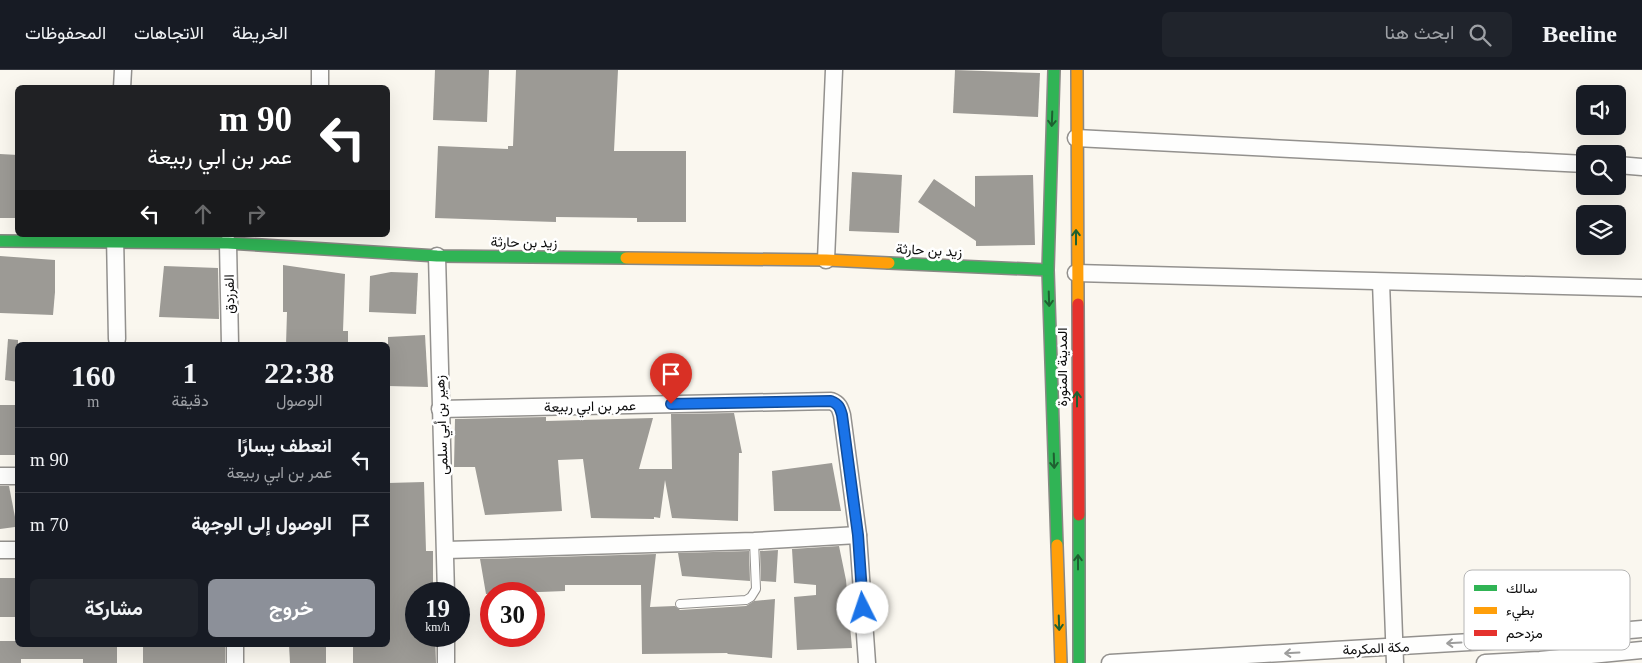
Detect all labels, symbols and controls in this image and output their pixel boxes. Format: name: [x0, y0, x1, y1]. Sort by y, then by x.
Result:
search box: [1162, 12, 1512, 57]
icon: search: [1466, 21, 1494, 49]
text: Beeline: [1542, 21, 1617, 47]
text: ابحث هنا: [1384, 22, 1454, 43]
text: المحفوظات: [25, 23, 106, 43]
text: الاتجاهات: [134, 23, 204, 43]
text: الخريطة: [232, 23, 288, 43]
map controls: [1576, 85, 1626, 255]
button: sound: [1576, 85, 1626, 135]
text: 90 m: [219, 100, 292, 139]
icon: left: [310, 105, 375, 170]
one-way arrow: [1048, 110, 1057, 126]
text: عمر بن ابي ربيعة: [147, 144, 292, 169]
button: search: [1576, 145, 1626, 195]
icon: left: [136, 200, 164, 228]
icon: ahead: [189, 200, 217, 228]
icon: right: [242, 200, 270, 228]
button: layers: [1576, 205, 1626, 255]
one-way arrow: [1071, 229, 1081, 246]
street label: زيد بن حارثة: [491, 234, 558, 252]
street label: زيد بن حارثة: [895, 241, 963, 261]
street label: الفرزدق: [222, 274, 238, 314]
one-way arrow: [1044, 290, 1054, 306]
street label: المدينة المنورة: [1055, 327, 1071, 407]
pin: [650, 353, 692, 404]
text: 1: [183, 356, 198, 389]
text: 22:38: [264, 356, 334, 389]
text: 160: [71, 359, 116, 392]
icon: arrive: [657, 360, 685, 388]
street label: زهير بن أبي سلمى: [432, 375, 455, 475]
text: دقيقة: [172, 392, 209, 409]
text: الوصول: [276, 392, 322, 409]
one-way arrow: [1072, 392, 1082, 408]
text: m: [87, 393, 99, 410]
street label: عمر بن ابي ربيعة: [544, 398, 636, 419]
text: انعطف يسارًا: [237, 435, 332, 456]
icon: left: [347, 446, 375, 474]
text: 90 m: [30, 449, 69, 470]
one-way arrow: [1049, 452, 1059, 469]
text: عمر بن ابي ربيعة: [227, 464, 332, 481]
icon: arrive: [347, 511, 375, 539]
text: الوصول إلى الوجهة: [191, 513, 332, 534]
text: 70 m: [30, 514, 69, 535]
one-way arrow: [1073, 554, 1083, 570]
legend: [1464, 570, 1630, 650]
button: مشاركة: [30, 579, 198, 637]
button: خروج: [208, 579, 375, 637]
position arrow: [836, 581, 888, 633]
text: سالك: [1506, 581, 1537, 596]
speed limit sign: 30: [480, 582, 545, 647]
text: 19: [425, 595, 450, 622]
text: بطيء: [1506, 603, 1534, 622]
one-way arrow: [1055, 615, 1064, 631]
text: km/h: [425, 620, 450, 634]
text: مزدحم: [1506, 626, 1543, 642]
street label: مكة المكرمة: [1342, 639, 1410, 659]
one-way arrow: [1446, 639, 1462, 648]
one-way arrow: [1284, 648, 1300, 657]

